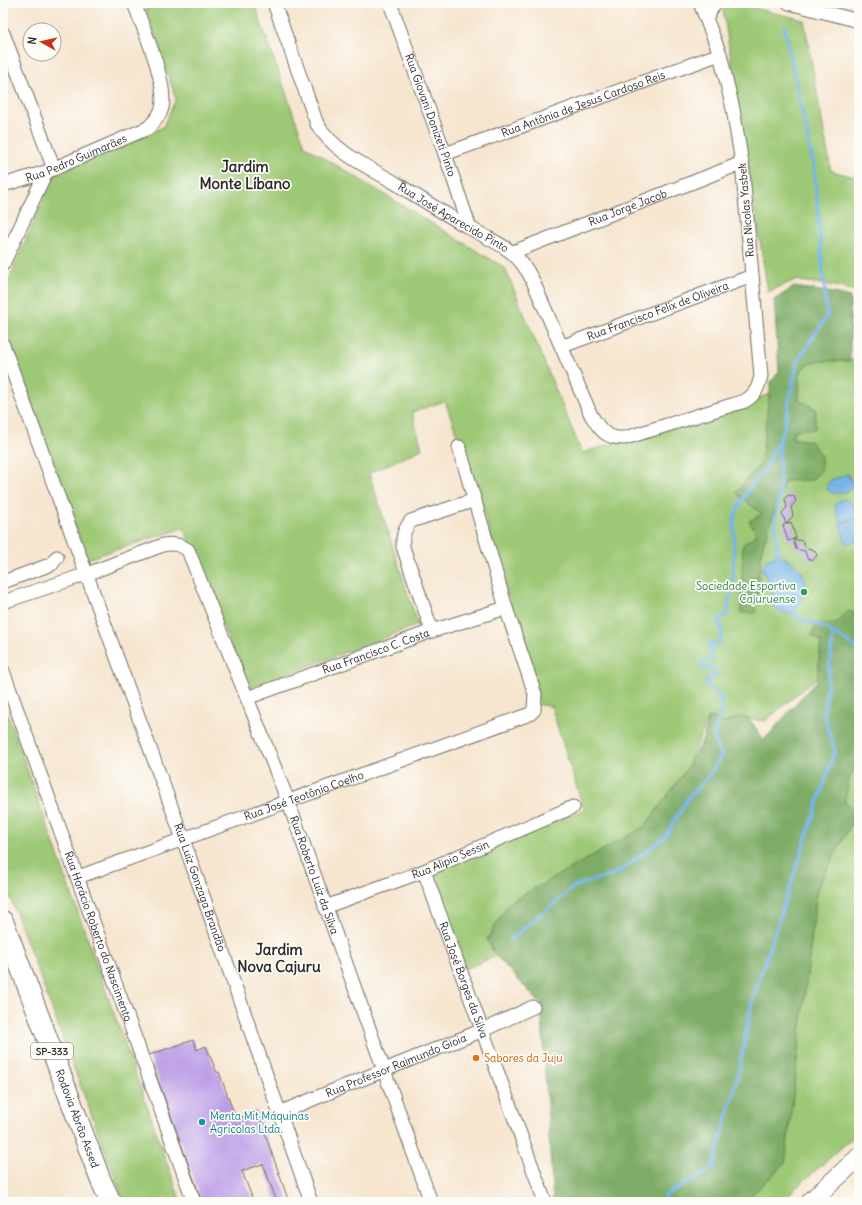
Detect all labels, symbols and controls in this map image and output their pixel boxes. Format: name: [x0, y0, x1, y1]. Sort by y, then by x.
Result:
north arrow: [22, 22, 62, 62]
text: N: [25, 36, 40, 45]
street label: Rua Giovani Donizeti Pinto: [402, 51, 459, 178]
street label: Rua Antônia de Jesus Cardoso Reis: [499, 68, 667, 140]
street label: Rua Pedro Guimarães: [24, 131, 129, 185]
district label: Jardim Monte Líbano: [199, 157, 291, 193]
street label: Rua Nicolas Yasbek: [735, 162, 757, 258]
street label: Rua José Aparecido Pinto: [395, 179, 512, 255]
street label: Rua Jorge Jacob: [587, 186, 669, 229]
street label: Rua Francisco Felix de Oliveira: [585, 278, 730, 344]
place label: Sociedade Esportiva Cajuruense: [696, 579, 796, 606]
marker: Sociedade Esportiva Cajuruense: [799, 587, 809, 597]
street label: Rua Francisco C. Costa: [320, 626, 431, 677]
street label: Rua José Teotônio Coelho: [242, 768, 366, 824]
street label: Rua Roberto Luiz da Silva: [287, 814, 342, 936]
street label: Rua Luiz Gonzaga Brandão: [171, 821, 229, 953]
street label: Rua Alipio Sessin: [410, 837, 491, 882]
street label: Rua Horácio Roberto do Nascimento: [61, 849, 135, 1023]
street label: Rua José Borges da Silva: [436, 920, 492, 1040]
district label: Jardim Nova Cajuru: [237, 940, 321, 976]
street label: Rua Professor Raimundo Gioia: [323, 1031, 468, 1100]
road number: SP-333: [31, 1043, 73, 1059]
place label: Sabores da Juju: [484, 1051, 563, 1065]
marker: Sabores da Juju: [471, 1053, 481, 1063]
street label: Rodovia Abrão Assed: [52, 1067, 103, 1170]
place label: Menta Mit Máquinas Agrícolas Ltda.: [210, 1109, 309, 1136]
marker: Menta Mit Máquinas Agrícolas Ltda.: [197, 1117, 207, 1127]

